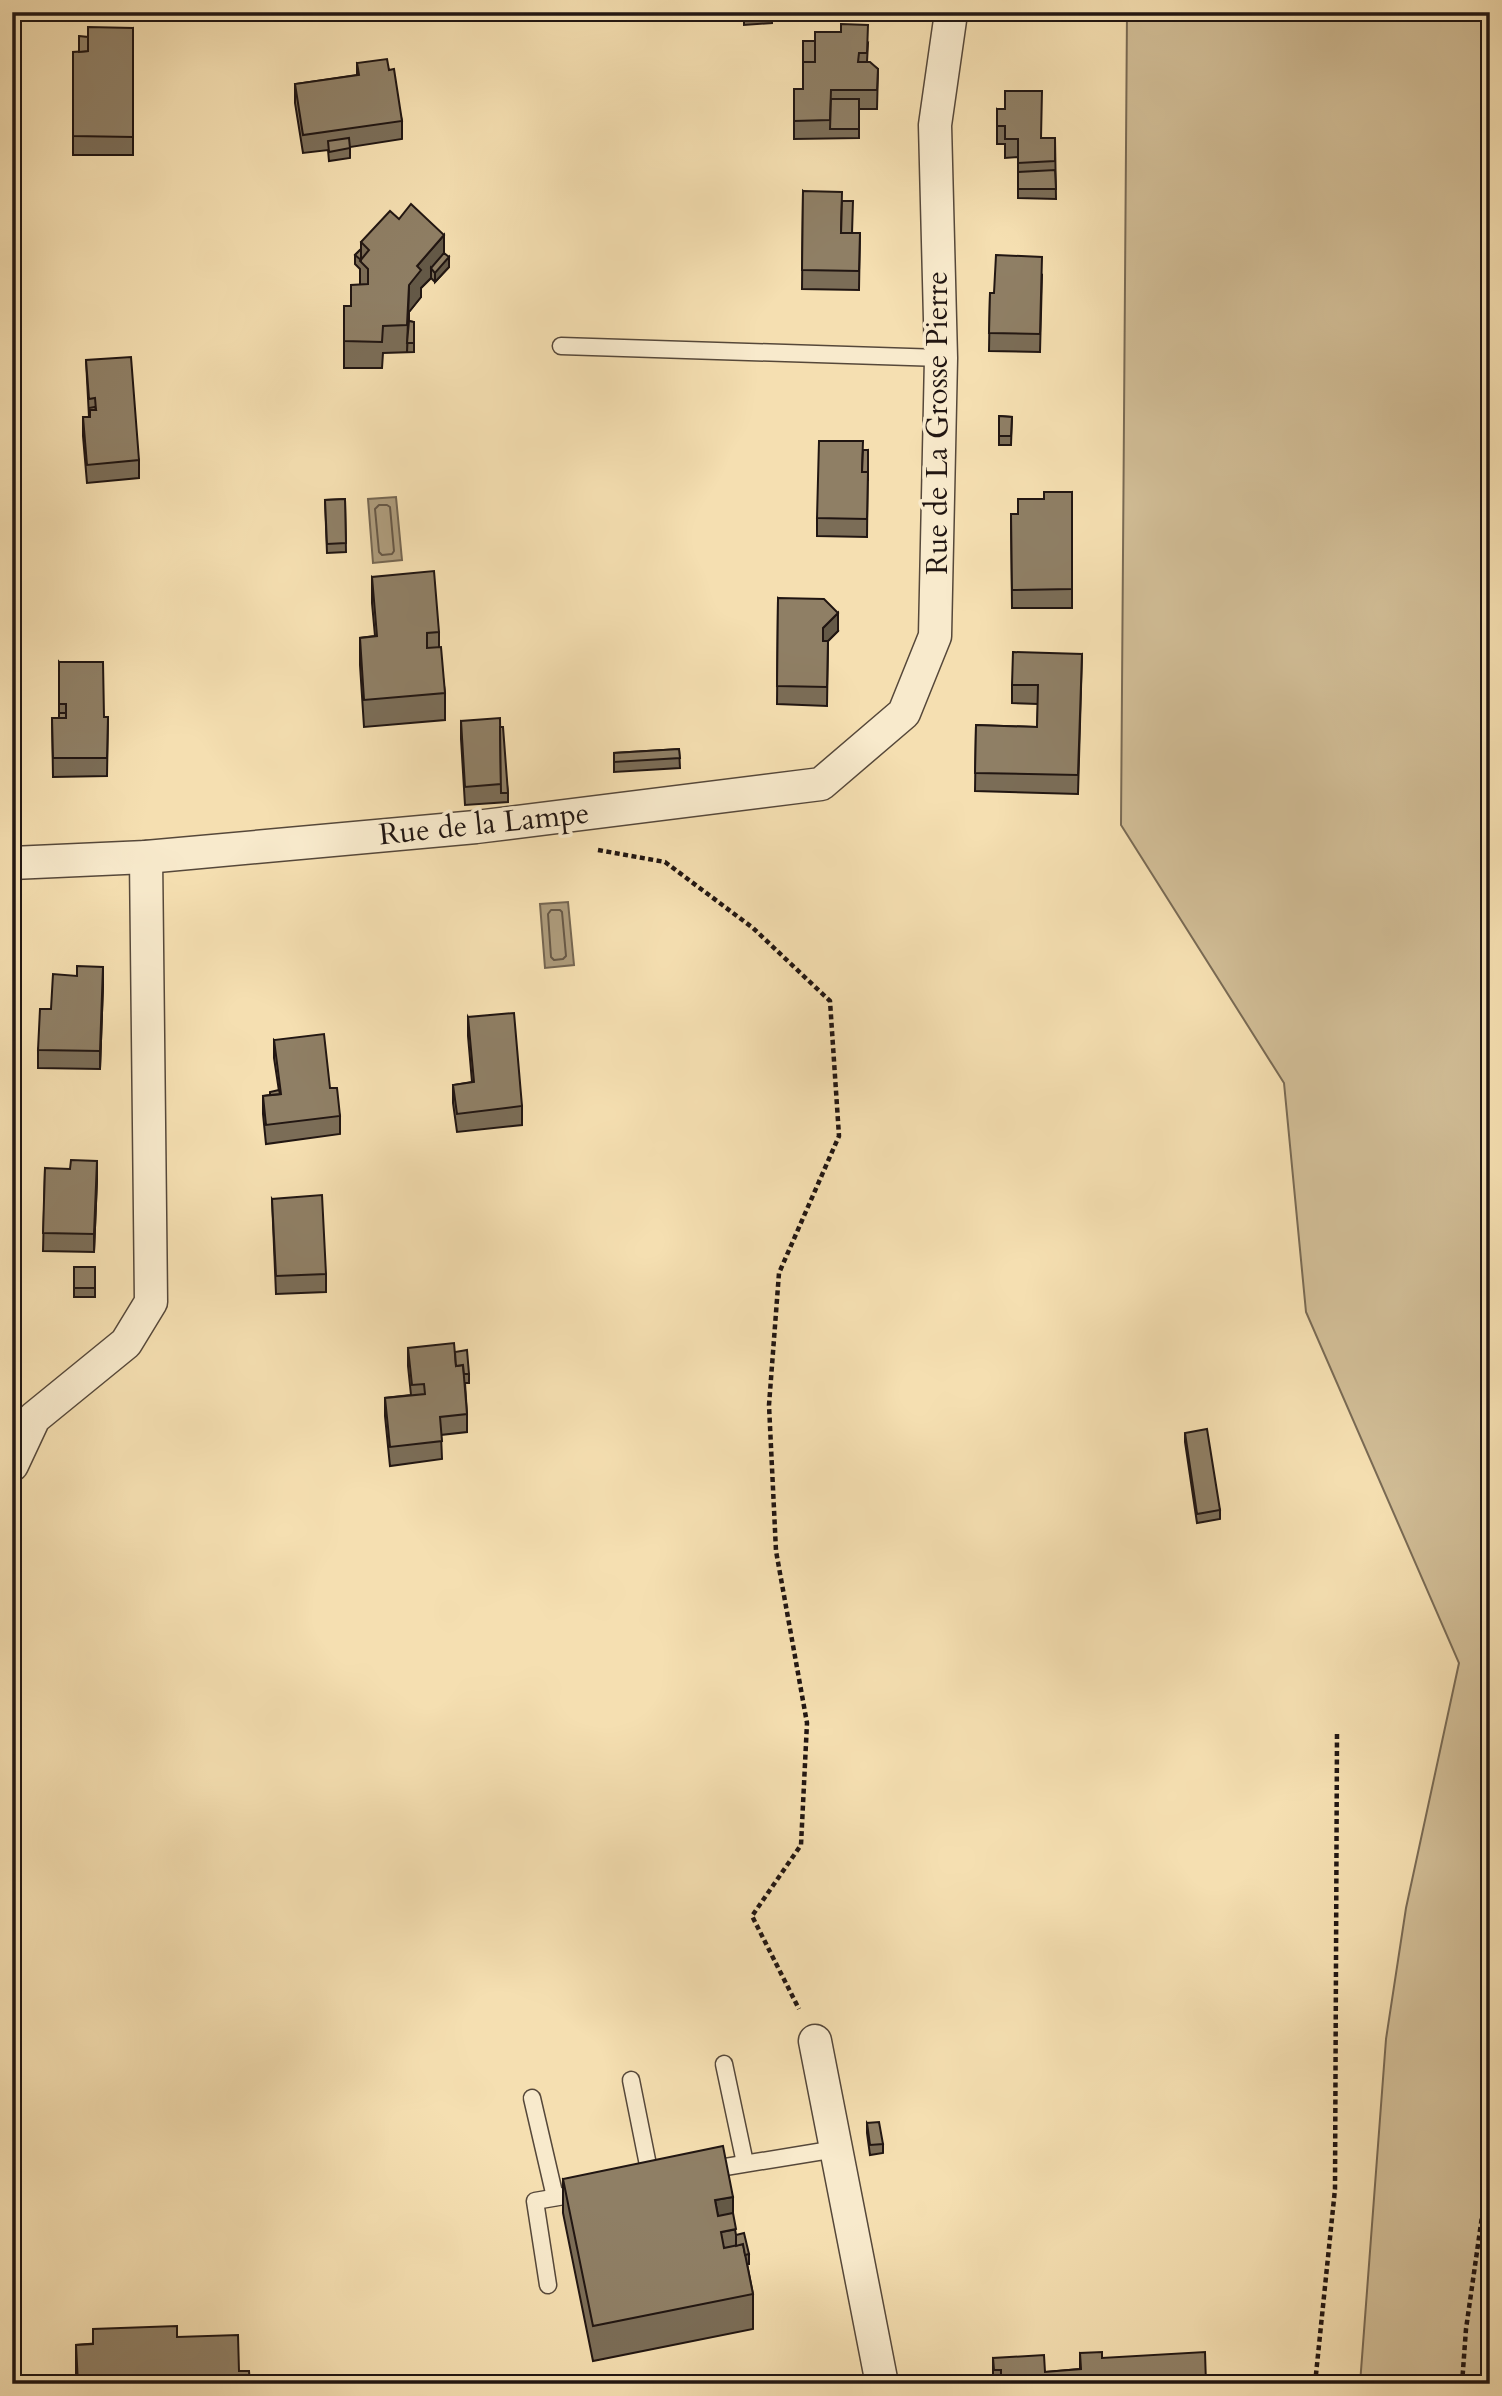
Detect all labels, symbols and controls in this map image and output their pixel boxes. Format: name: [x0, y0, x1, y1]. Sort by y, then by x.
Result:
street label: Rue de La Grosse Pierre: [917, 271, 958, 575]
street label: Rue de la Lampe: [377, 793, 591, 855]

